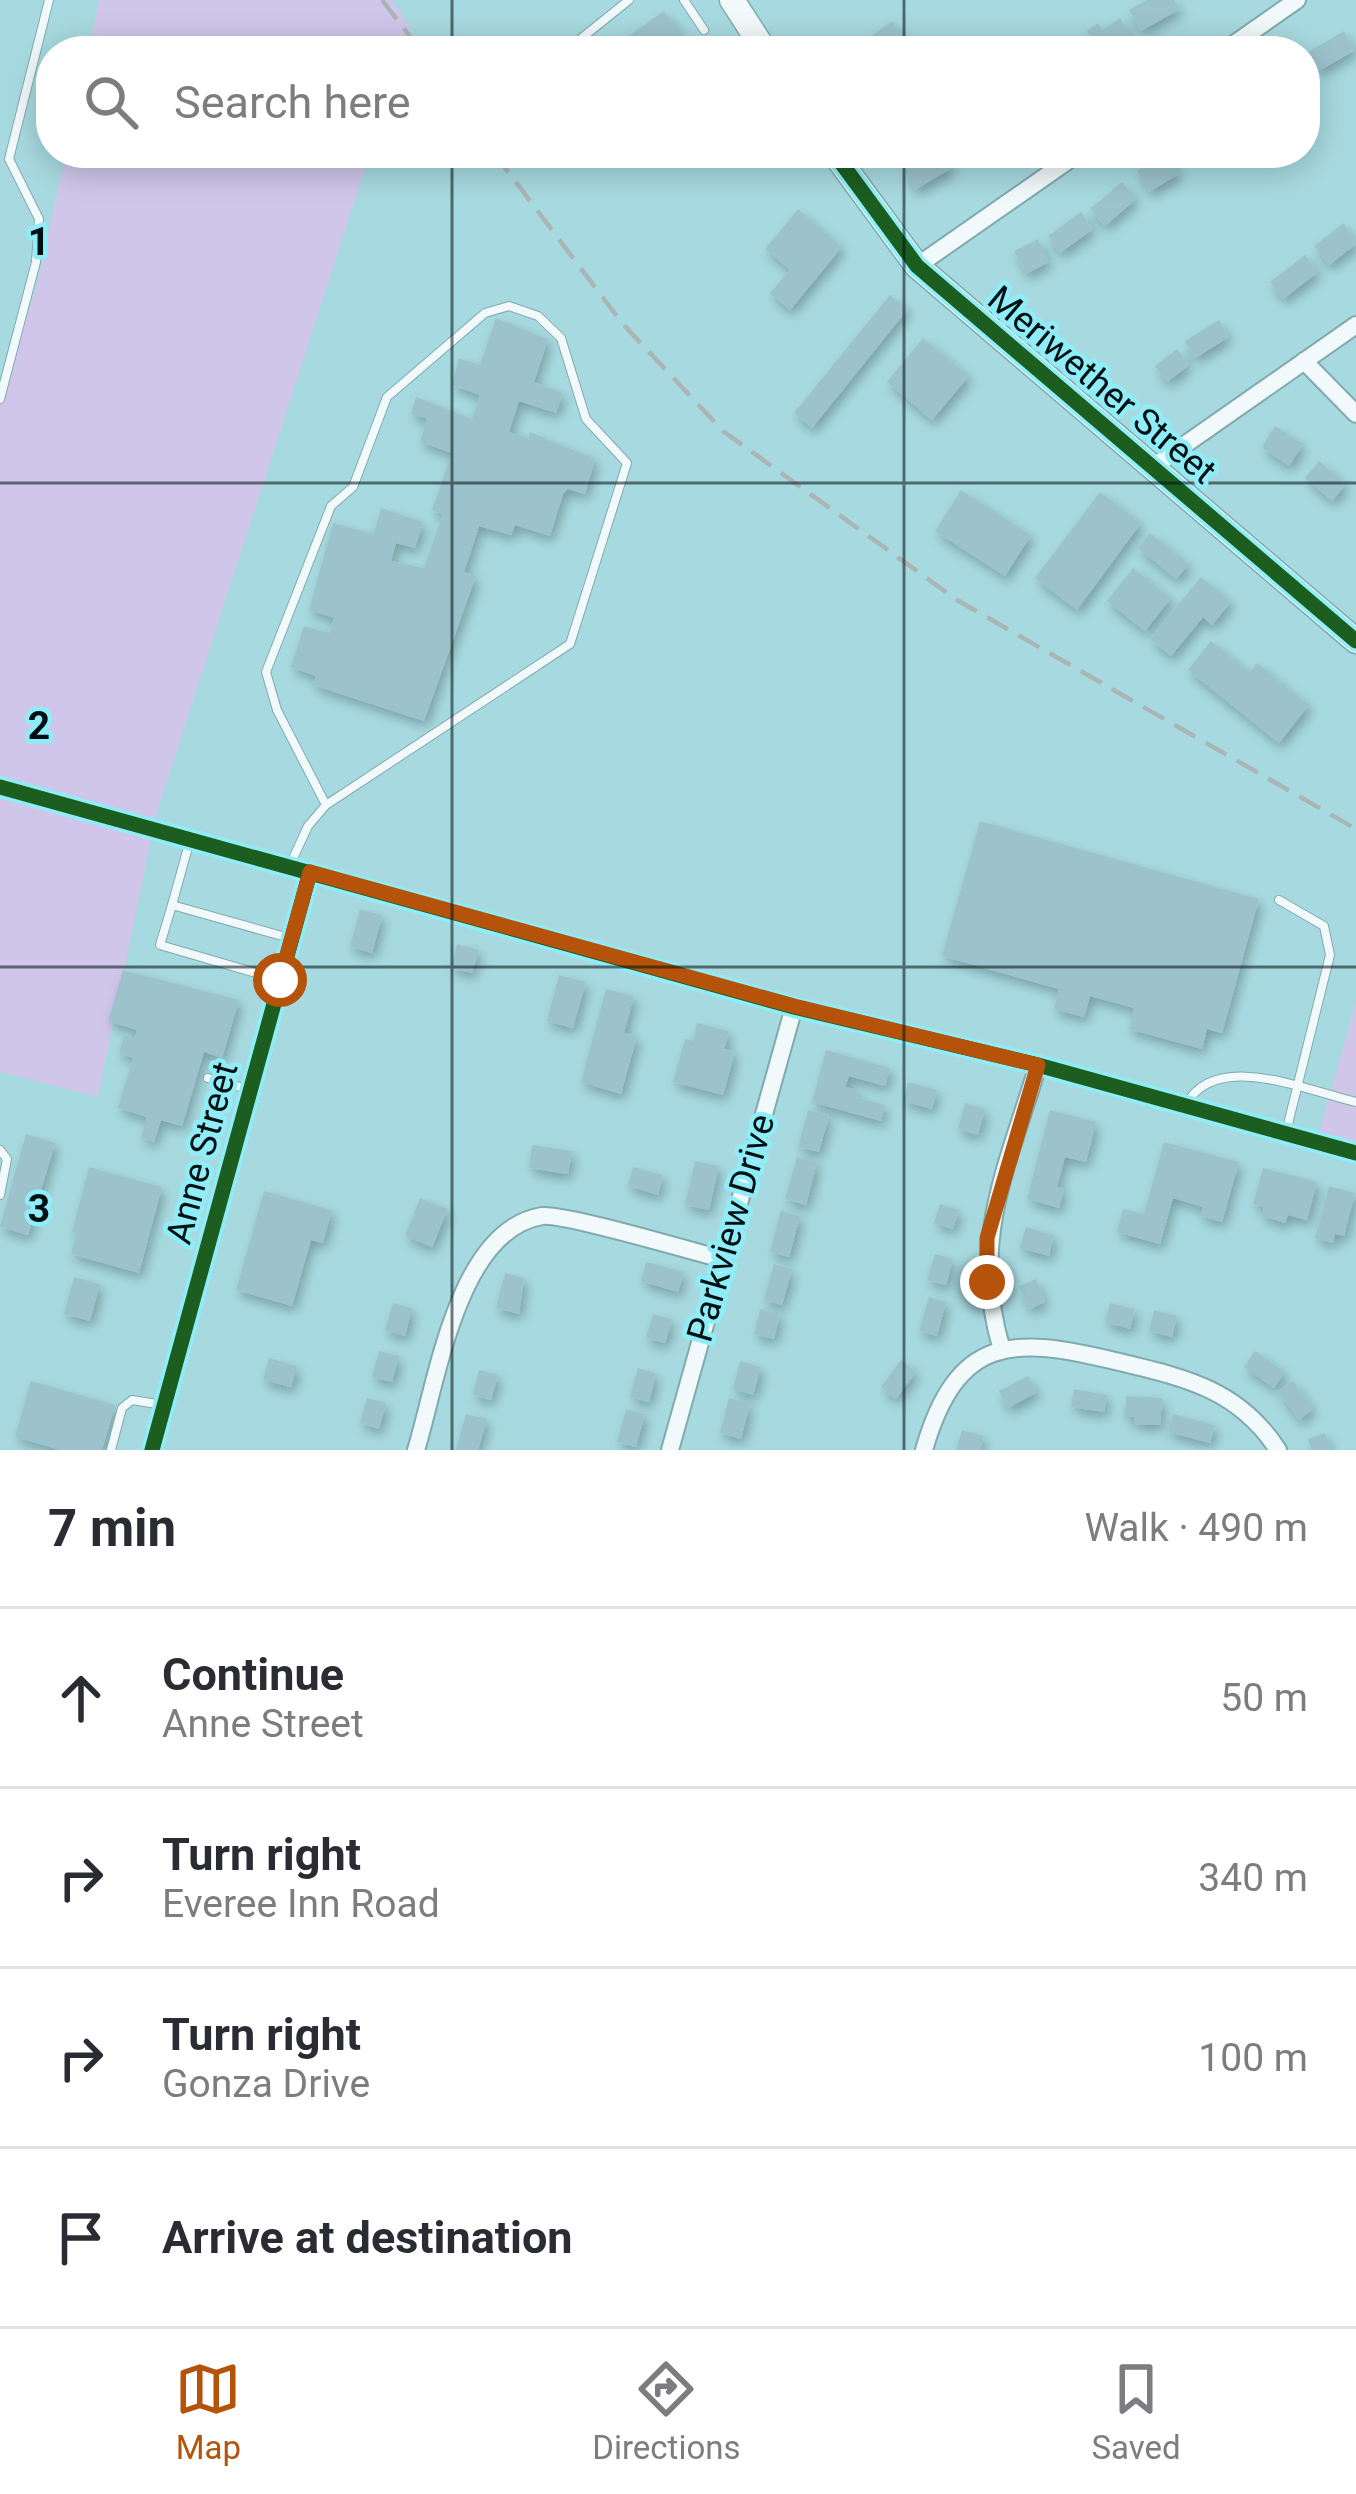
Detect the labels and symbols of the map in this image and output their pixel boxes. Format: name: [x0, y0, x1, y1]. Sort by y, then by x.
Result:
text: 1: [28, 219, 50, 265]
street label: Meriwether Street: [980, 278, 1224, 492]
text: 2: [28, 703, 50, 749]
route start: [253, 953, 307, 1007]
street label: Anne Street: [158, 1058, 246, 1248]
street label: Parkview Drive: [678, 1109, 784, 1347]
text: 3: [28, 1186, 50, 1232]
route end: [960, 1255, 1014, 1309]

